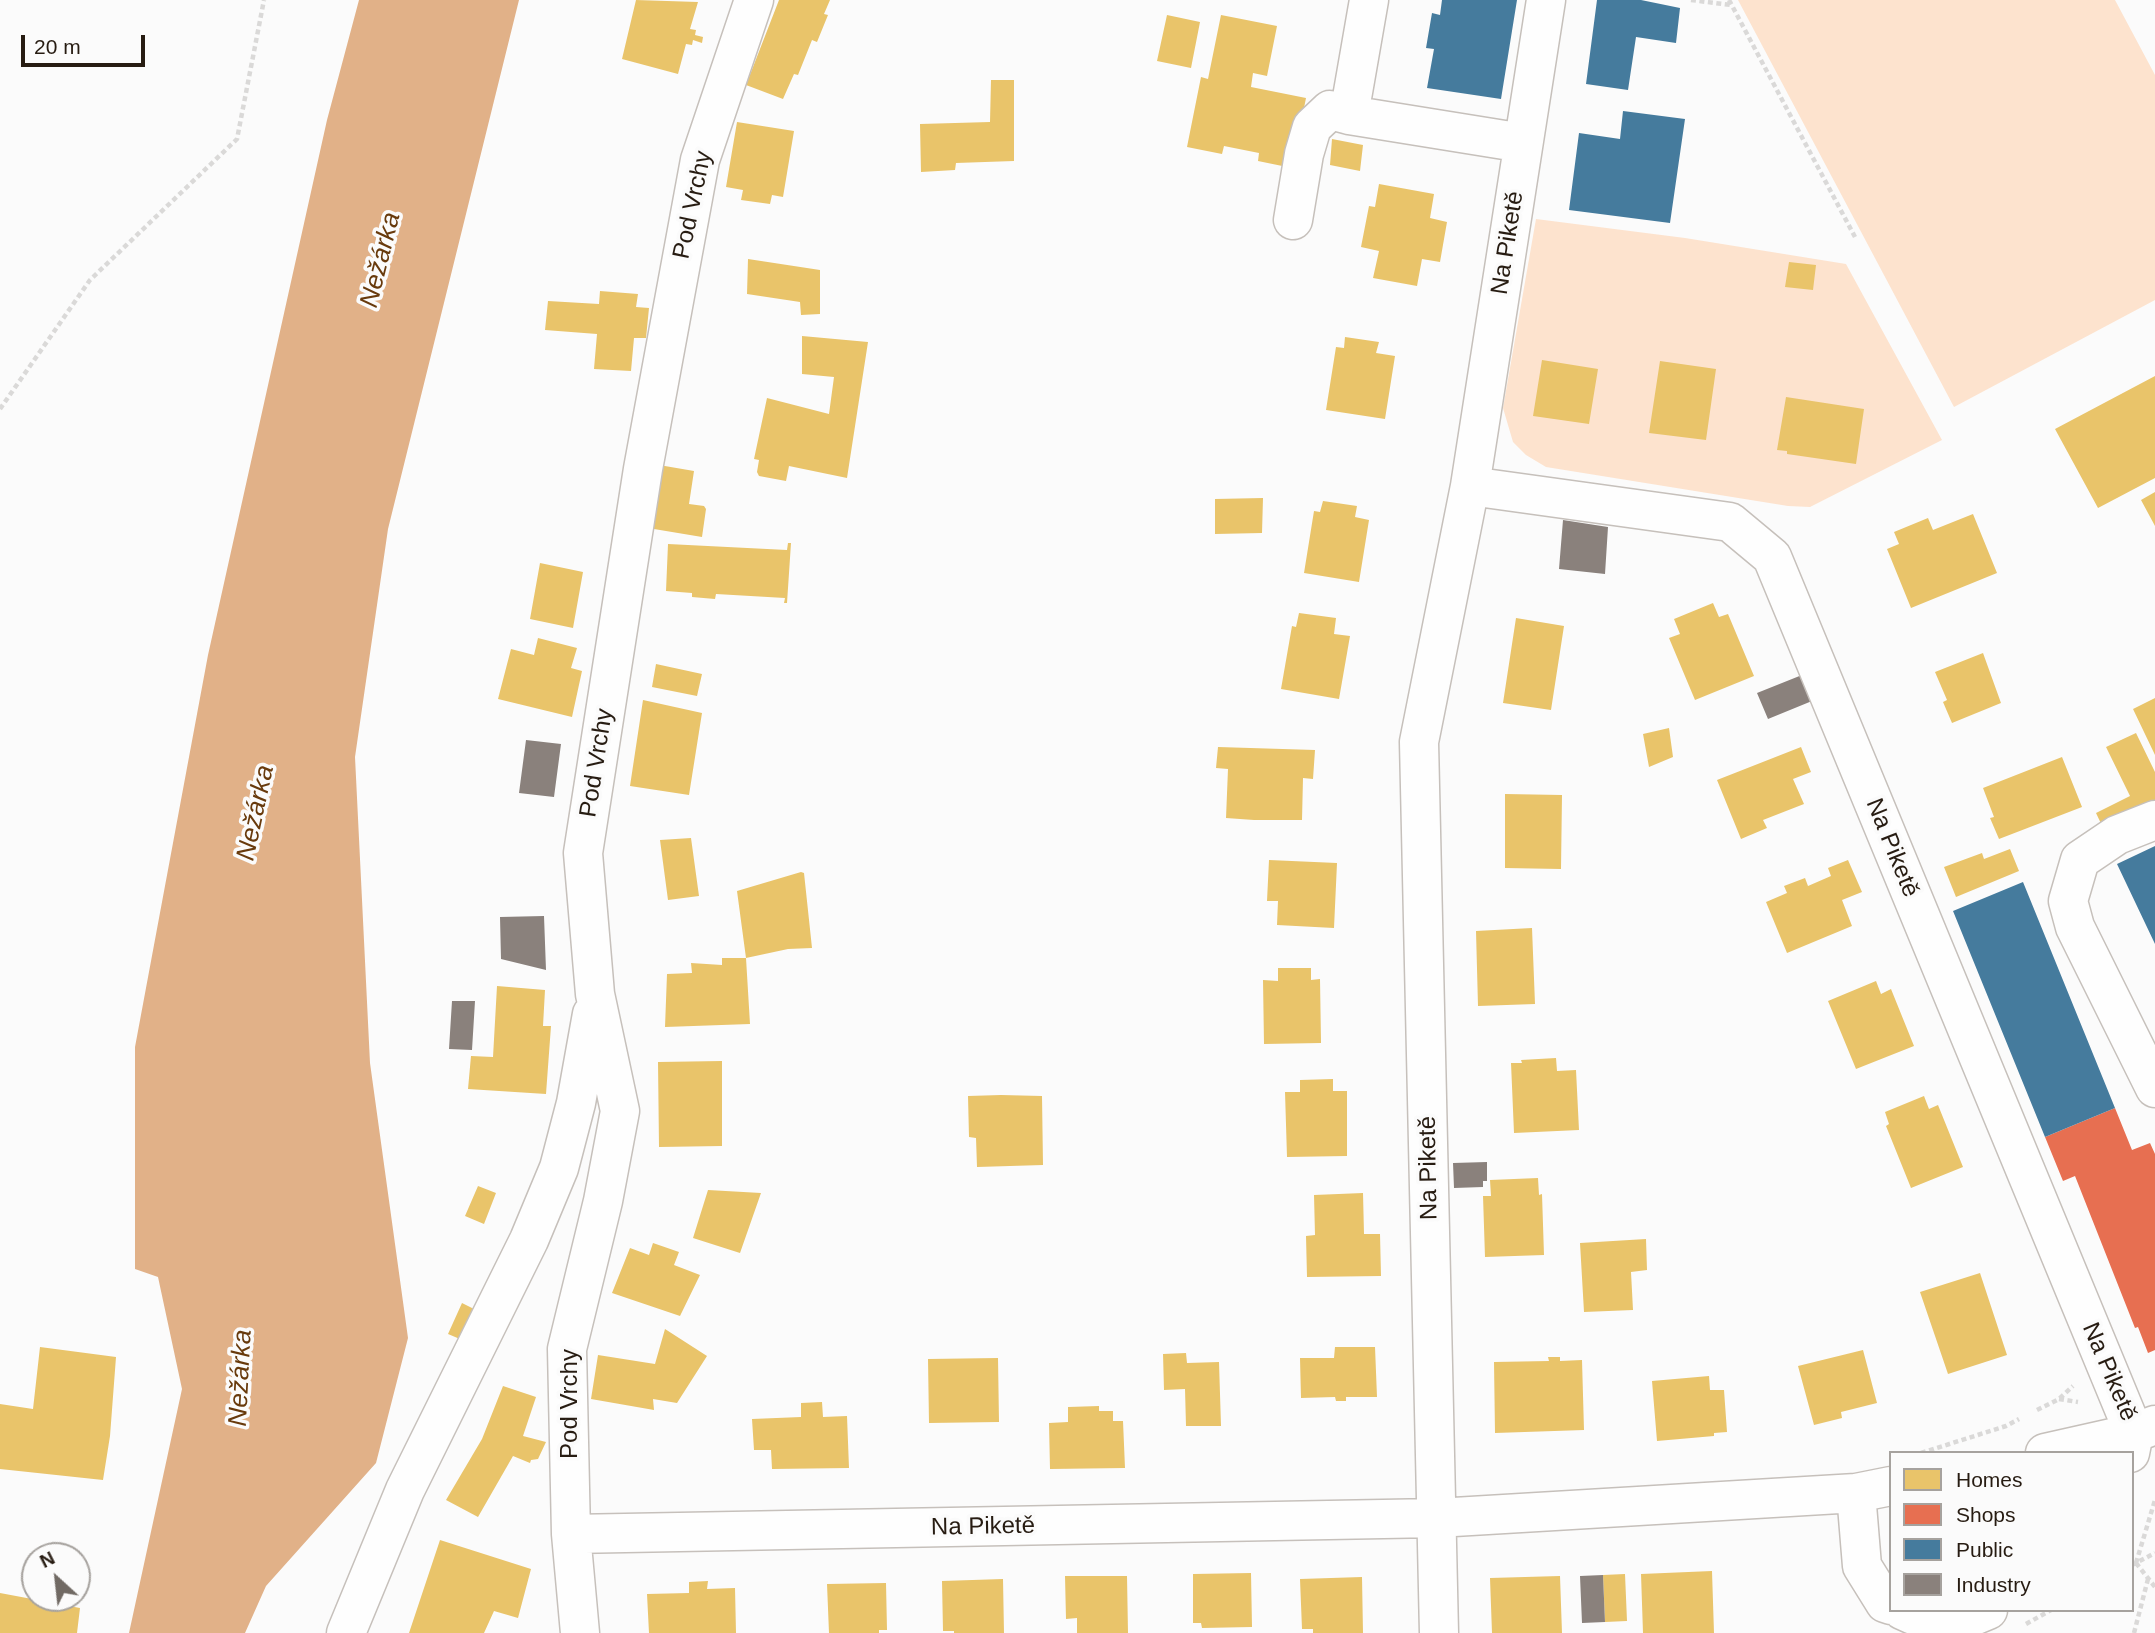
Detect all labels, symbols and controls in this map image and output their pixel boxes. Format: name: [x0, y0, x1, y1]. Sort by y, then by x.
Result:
scale bar: [24, 21, 149, 65]
text: 20 m: [34, 35, 81, 58]
street label: Pod Vrchy: [667, 148, 719, 262]
street label: Na Piketě: [1486, 189, 1530, 297]
water label: Nežárka: [354, 209, 408, 311]
street label: Pod Vrchy: [574, 707, 620, 819]
water label: Nežárka: [231, 762, 281, 864]
street label: Na Piketě: [1859, 794, 1925, 902]
street label: Na Piketě: [1414, 1116, 1444, 1220]
street label: Na Piketě: [2075, 1318, 2143, 1426]
water label: Nežárka: [223, 1329, 259, 1427]
street label: Pod Vrchy: [556, 1349, 584, 1459]
legend: [1889, 1451, 2134, 1612]
text: Homes: [1956, 1468, 2023, 1491]
text: Shops: [1956, 1503, 2016, 1526]
street label: Na Piketě: [931, 1512, 1035, 1542]
text: Public: [1956, 1538, 2013, 1561]
north arrow: [21, 1542, 91, 1612]
text: N: [36, 1547, 58, 1572]
text: Industry: [1956, 1573, 2031, 1596]

